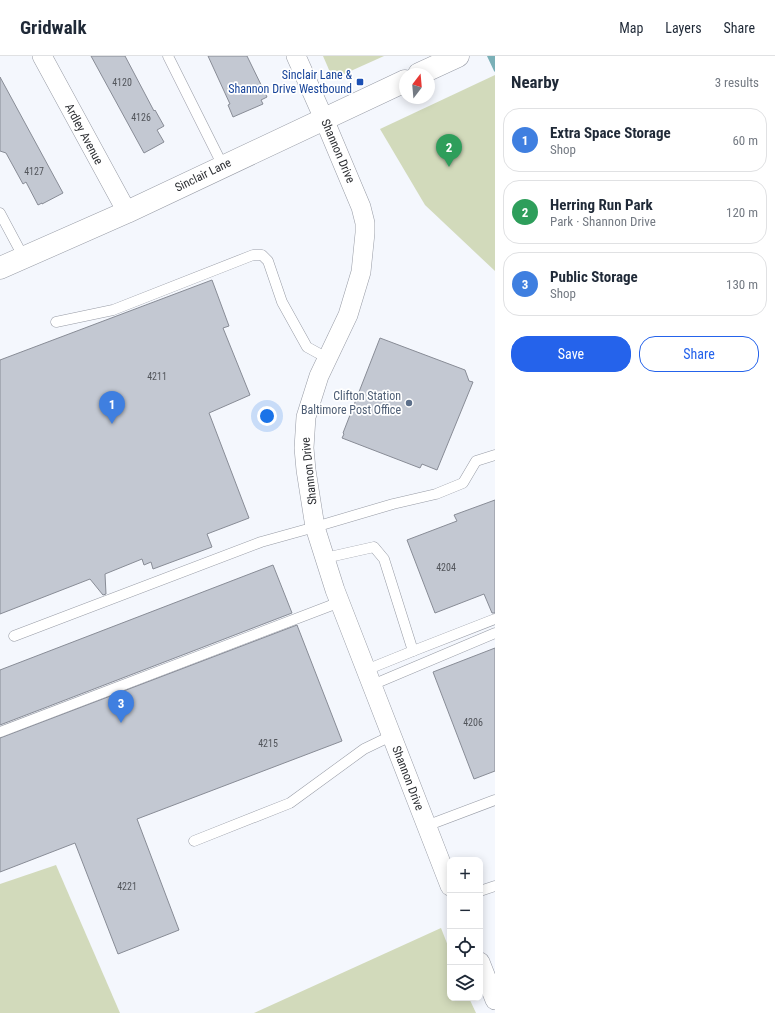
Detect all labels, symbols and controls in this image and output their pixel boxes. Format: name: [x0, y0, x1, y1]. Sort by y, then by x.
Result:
text: Gridwalk: [20, 16, 86, 39]
text: Map: [619, 20, 643, 36]
text: Layers: [665, 20, 702, 36]
text: Share: [724, 20, 755, 36]
place label: Sinclair Lane & Shannon Drive Westbound: [228, 68, 352, 96]
north arrow: [399, 68, 435, 104]
text: Nearby: [511, 72, 559, 92]
text: 3 results: [715, 75, 759, 90]
house number: 4120: [112, 77, 132, 88]
marker: Sinclair Lane & Shannon Drive Westbound: [355, 77, 365, 87]
street label: Ardley Avenue: [62, 101, 106, 167]
house number: 4126: [131, 112, 151, 123]
street label: Shannon Drive: [318, 117, 358, 185]
text: Extra Space Storage: [550, 124, 671, 142]
text: 1: [522, 133, 528, 148]
text: 60 m: [732, 133, 758, 148]
pin: 2: [436, 134, 462, 167]
text: Shop: [550, 142, 576, 157]
street label: Sinclair Lane: [173, 155, 234, 195]
house number: 4127: [24, 166, 44, 177]
text: Herring Run Park: [550, 196, 653, 214]
text: 2: [522, 205, 528, 220]
text: 120 m: [726, 205, 758, 220]
text: Park · Shannon Drive: [550, 214, 656, 229]
text: Public Storage: [550, 268, 638, 286]
text: 3: [522, 277, 528, 292]
text: 130 m: [726, 277, 758, 292]
text: Shop: [550, 286, 576, 301]
button: Save: [511, 336, 631, 372]
button: Share: [639, 336, 759, 372]
house number: 4211: [147, 371, 167, 382]
place label: Clifton Station Baltimore Post Office: [301, 389, 401, 417]
pin: 1: [99, 391, 125, 424]
marker: Clifton Station Baltimore Post Office: [404, 398, 414, 408]
your location: [257, 406, 277, 426]
street label: Shannon Drive: [298, 436, 320, 506]
house number: 4204: [436, 562, 456, 573]
pin: 3: [108, 690, 134, 723]
house number: 4206: [463, 717, 483, 728]
house number: 4215: [258, 738, 278, 749]
street label: Shannon Drive: [389, 744, 427, 813]
map controls: [447, 857, 483, 1001]
button: +: [447, 857, 483, 893]
house number: 4221: [117, 881, 137, 892]
button: −: [447, 893, 483, 929]
button: locate: [447, 929, 483, 965]
button: layers: [447, 965, 483, 1001]

